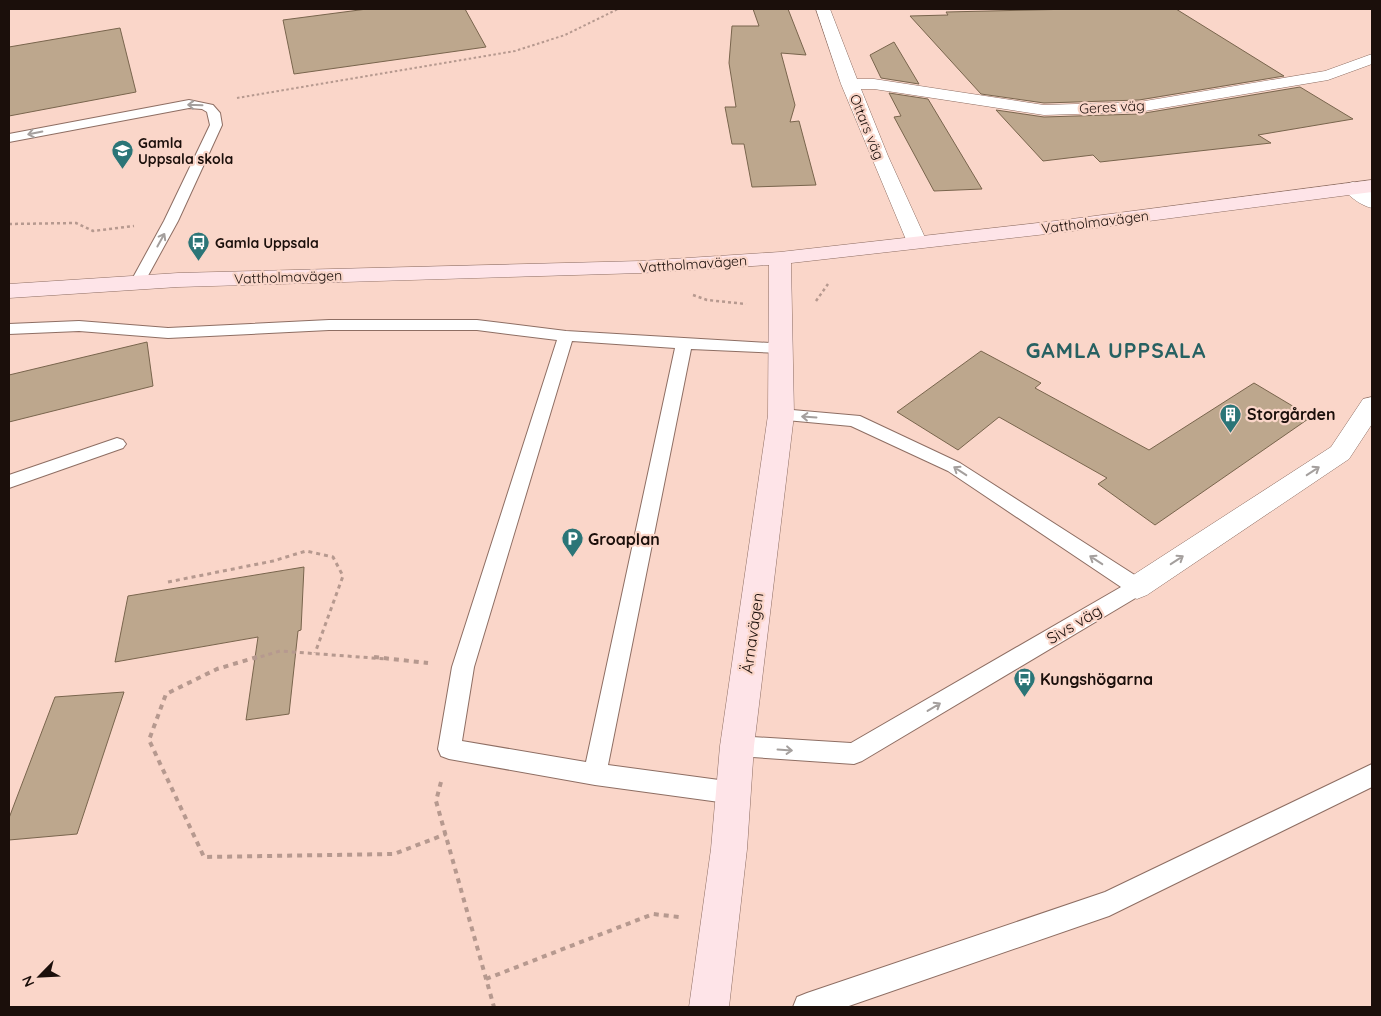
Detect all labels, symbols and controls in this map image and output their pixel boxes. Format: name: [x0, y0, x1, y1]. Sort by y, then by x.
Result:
street label: Ottars väg: [846, 92, 888, 162]
street label: Geres väg: [1079, 96, 1145, 118]
one-way arrow: [187, 100, 204, 110]
one-way arrow: [27, 129, 43, 138]
place label: Gamla Uppsala skola: [138, 134, 233, 168]
school or university icon: Gamla Uppsala skola: [110, 139, 134, 170]
street label: Vattholmavägen: [1040, 206, 1150, 238]
bus stop icon: Gamla Uppsala: [187, 231, 211, 262]
one-way arrow: [157, 233, 166, 248]
place label: Gamla Uppsala: [215, 234, 319, 252]
street label: Vattholmavägen: [638, 251, 748, 277]
street label: Vattholmavägen: [234, 266, 342, 288]
district label: GAMLA UPPSALA: [1026, 337, 1206, 363]
building icon: Storgården: [1219, 402, 1243, 433]
place label: Storgården: [1247, 404, 1336, 424]
one-way arrow: [802, 413, 818, 422]
one-way arrow: [1306, 465, 1320, 476]
one-way arrow: [953, 466, 967, 476]
parking icon: Groaplan: [560, 527, 584, 558]
place label: Groaplan: [588, 529, 660, 549]
one-way arrow: [1089, 555, 1103, 565]
one-way arrow: [1170, 555, 1184, 565]
street label: Ärnavägen: [736, 591, 768, 675]
street label: Sivs väg: [1043, 600, 1105, 648]
bus stop icon: Kungshögarna: [1012, 667, 1036, 698]
place label: Kungshögarna: [1040, 669, 1153, 689]
one-way arrow: [927, 701, 941, 711]
one-way arrow: [777, 746, 793, 755]
north arrow: [15, 951, 65, 1001]
text: N: [18, 973, 38, 990]

